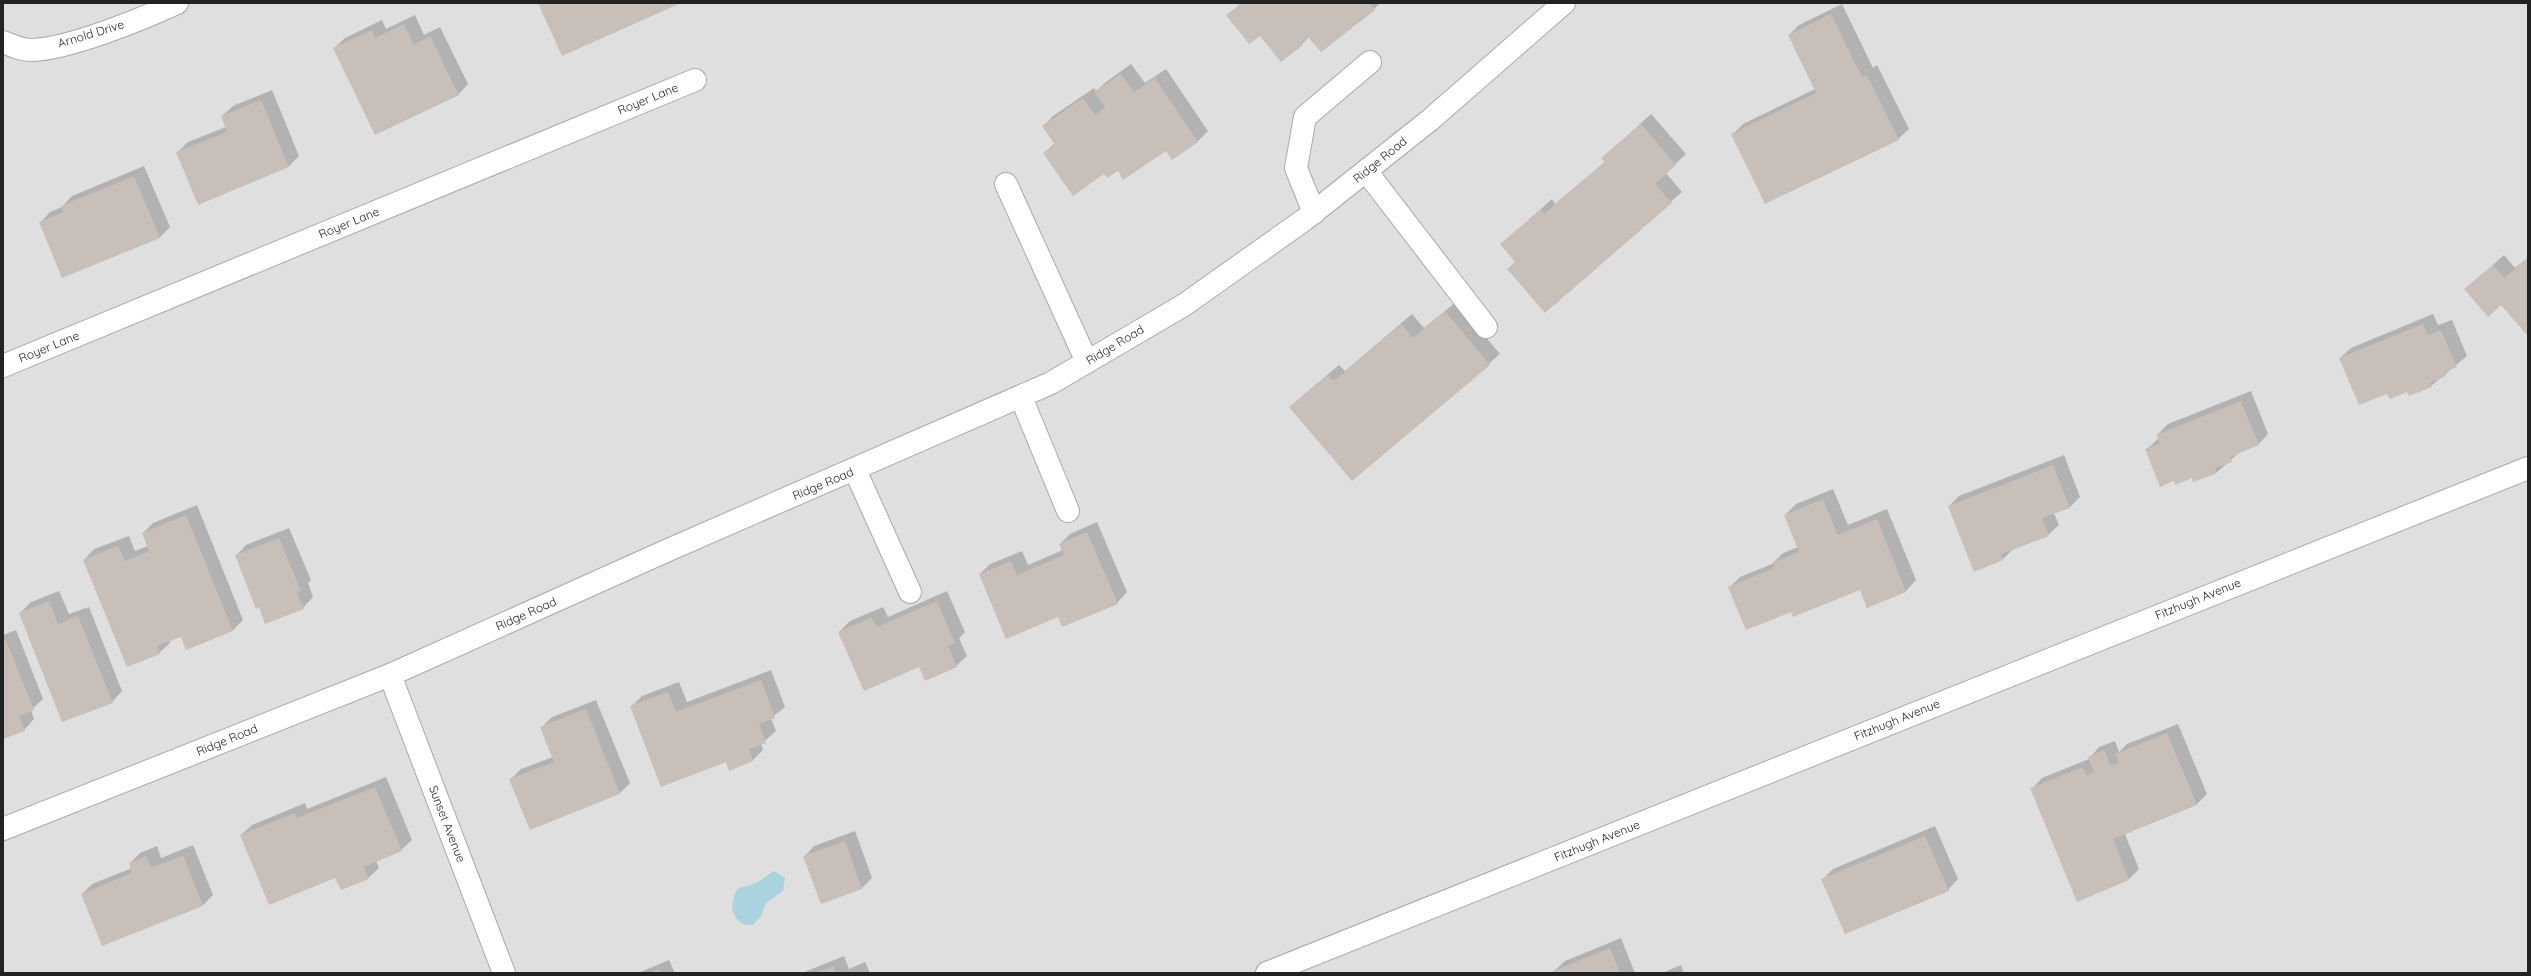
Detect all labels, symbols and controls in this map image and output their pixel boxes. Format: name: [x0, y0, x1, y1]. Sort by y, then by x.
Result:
street label: Arnold Drive: [56, 16, 126, 51]
street label: Royer Lane: [615, 80, 681, 117]
street label: Ridge Road: [1350, 133, 1410, 186]
street label: Royer Lane: [316, 204, 382, 241]
street label: Ridge Road: [1083, 321, 1146, 368]
street label: Royer Lane: [16, 328, 82, 365]
street label: Ridge Road: [790, 464, 856, 503]
street label: Fitzhugh Avenue: [2153, 574, 2243, 623]
street label: Ridge Road: [493, 593, 559, 634]
street label: Fitzhugh Avenue: [1852, 695, 1942, 744]
street label: Ridge Road: [194, 720, 260, 759]
street label: Sunset Avenue: [426, 783, 469, 865]
street label: Fitzhugh Avenue: [1552, 816, 1642, 865]

